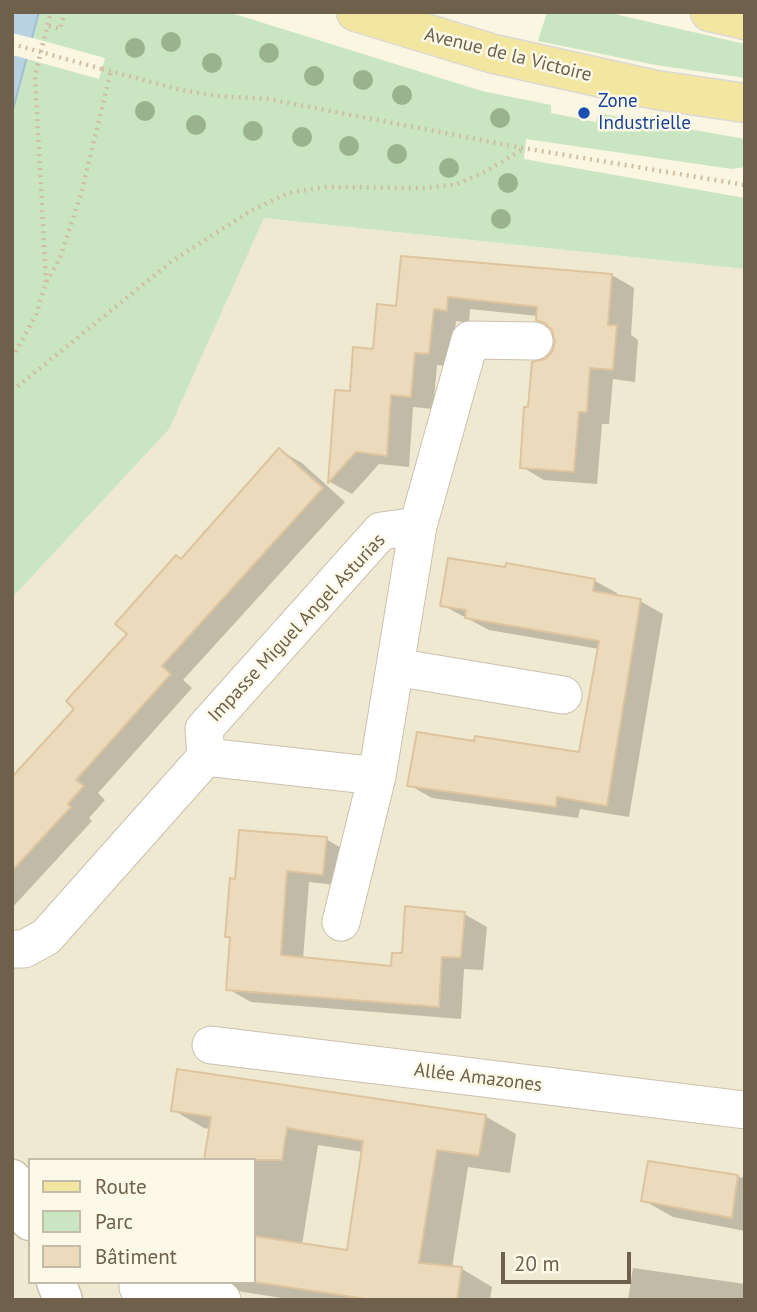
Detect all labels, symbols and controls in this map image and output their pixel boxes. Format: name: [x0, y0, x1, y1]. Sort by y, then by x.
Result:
street label: Avenue de la Victoire: [422, 23, 594, 87]
place label: Zone Industrielle: [598, 91, 691, 135]
marker: Zone Industrielle: [576, 105, 592, 121]
street label: Impasse Miguel Angel Asturias: [204, 529, 390, 727]
street label: Allée Amazones: [413, 1059, 543, 1097]
legend: [28, 1158, 256, 1284]
text: Route: [95, 1173, 147, 1200]
text: Parc: [95, 1208, 133, 1235]
scale bar: [505, 1238, 634, 1282]
text: Bâtiment: [95, 1243, 177, 1270]
text: 20 m: [514, 1250, 560, 1277]

